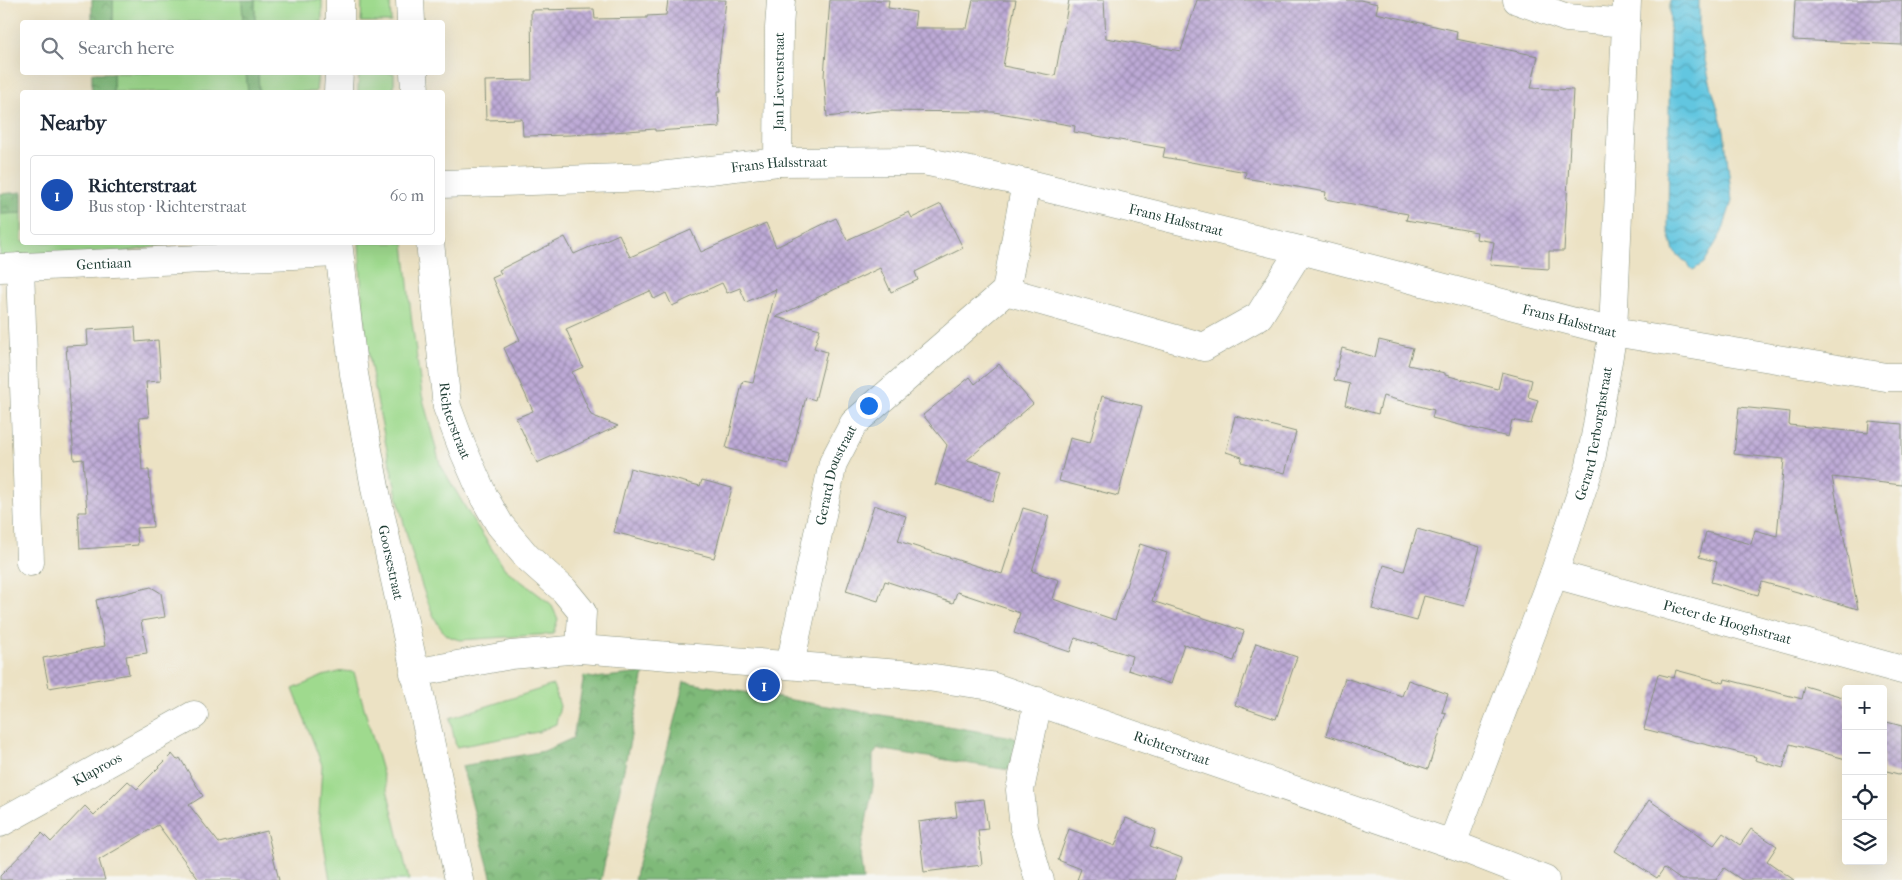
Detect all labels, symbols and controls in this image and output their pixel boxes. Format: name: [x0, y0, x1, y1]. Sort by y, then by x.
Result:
search box: [20, 20, 445, 75]
street label: Jan Lievenstraat: [770, 32, 788, 131]
icon: search: [38, 34, 66, 62]
text: Search here: [78, 37, 174, 59]
text: Nearby: [40, 111, 106, 135]
street label: Frans Halsstraat: [730, 154, 828, 177]
text: Richterstraat: [88, 175, 197, 197]
text: 1: [54, 186, 60, 205]
text: 60 m: [390, 186, 424, 205]
text: Bus stop · Richterstraat: [88, 197, 247, 216]
street label: Frans Halsstraat: [1127, 200, 1225, 240]
street label: Gentiaan: [76, 254, 132, 274]
street label: Frans Halsstraat: [1520, 301, 1618, 341]
street label: Gerard Terborghstraat: [1571, 365, 1616, 503]
street label: Richterstraat: [435, 381, 474, 462]
your location: [856, 393, 882, 419]
street label: Gerard Doustraat: [812, 422, 861, 527]
street label: Goorsestraat: [374, 523, 407, 602]
street label: Pieter de Hooghstraat: [1661, 597, 1794, 648]
pin: 1: [748, 666, 780, 704]
map controls: [1842, 685, 1887, 865]
button: +: [1842, 685, 1887, 730]
street label: Richterstraat: [1131, 727, 1212, 770]
button: −: [1842, 730, 1887, 775]
street label: Klaproos: [70, 749, 125, 790]
button: locate: [1842, 775, 1887, 820]
button: layers: [1842, 820, 1887, 865]

